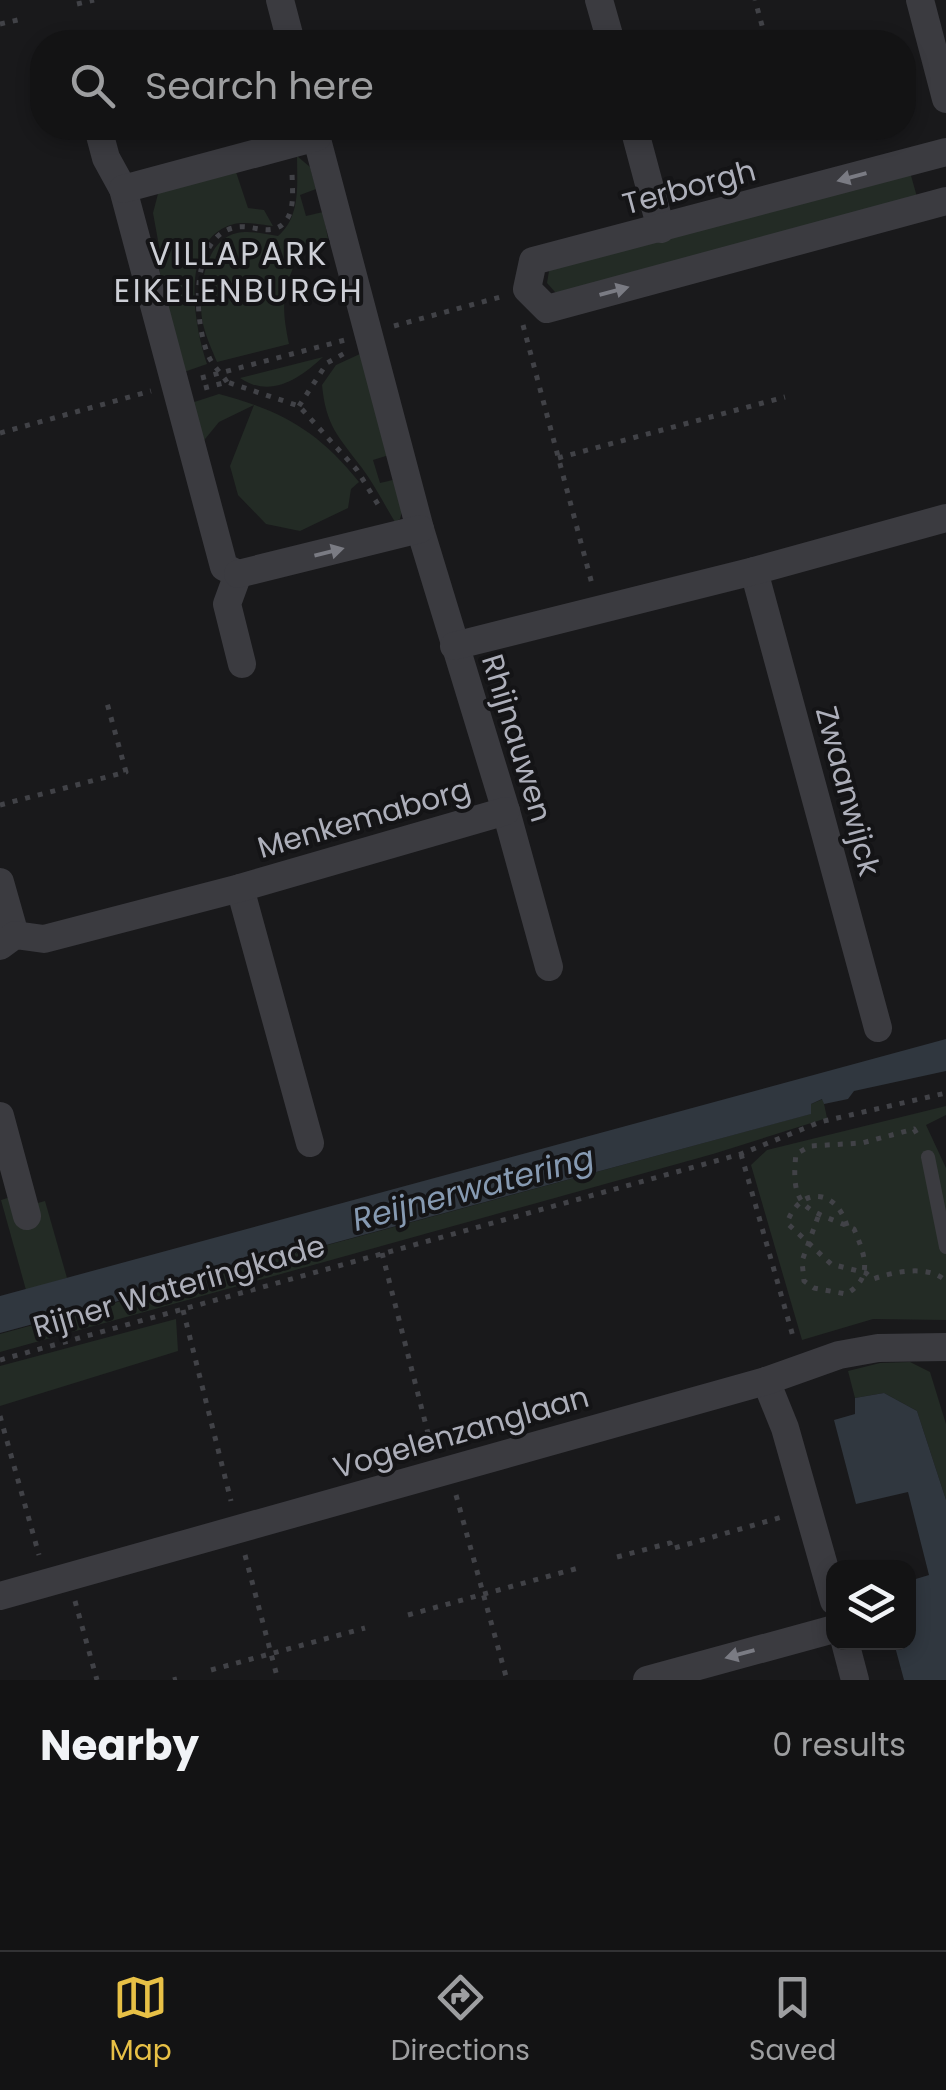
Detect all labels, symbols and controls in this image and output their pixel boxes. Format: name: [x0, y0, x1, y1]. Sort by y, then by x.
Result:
search box: [30, 30, 916, 140]
icon: search: [65, 58, 120, 113]
text: Search here: [145, 59, 374, 112]
street label: Terborgh: [618, 149, 760, 225]
one-way arrow: [836, 170, 867, 185]
district label: VILLAPARK EIKELENBURGH: [114, 231, 364, 313]
one-way arrow: [599, 283, 630, 299]
one-way arrow: [314, 544, 345, 559]
street label: Rhijnauwen: [471, 649, 563, 827]
street label: Zwaanwijck: [805, 702, 891, 881]
street label: Menkemaborg: [252, 767, 476, 869]
water label: Reijnerwatering: [347, 1134, 599, 1242]
street label: Rijner Wateringkade: [28, 1224, 330, 1348]
street label: Vogelenzanglaan: [328, 1375, 594, 1489]
map controls: [826, 1560, 916, 1650]
button: layers: [826, 1560, 916, 1650]
one-way arrow: [724, 1647, 755, 1663]
text: Nearby: [40, 1716, 199, 1775]
text: 0 results: [772, 1722, 906, 1767]
tab: Map: [110, 1970, 172, 2072]
tab: Directions: [391, 1970, 530, 2072]
tab: Saved: [749, 1970, 836, 2072]

